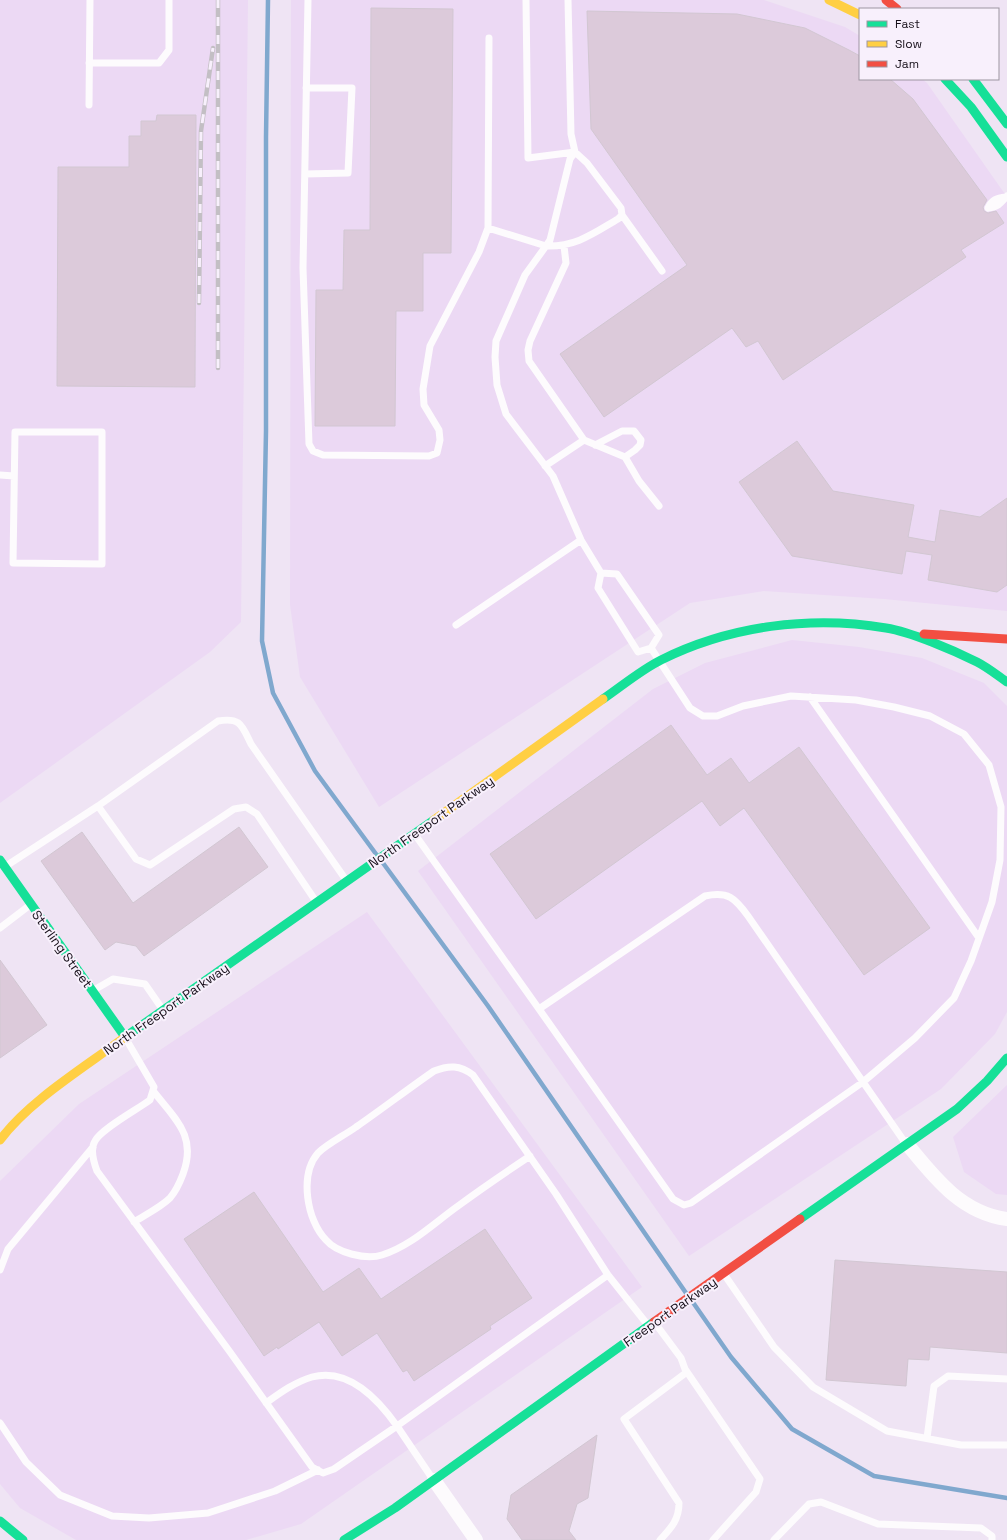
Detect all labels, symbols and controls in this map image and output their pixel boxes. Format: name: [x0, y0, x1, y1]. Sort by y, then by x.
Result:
legend: [859, 8, 999, 80]
text: Fast: [895, 16, 920, 32]
text: Slow: [895, 36, 922, 52]
text: Jam: [895, 56, 919, 72]
street label: North Freeport Parkway: [365, 772, 497, 872]
street label: Sterling Street: [28, 907, 96, 991]
street label: North Freeport Parkway: [100, 959, 232, 1059]
street label: Freeport Parkway: [620, 1273, 720, 1351]

